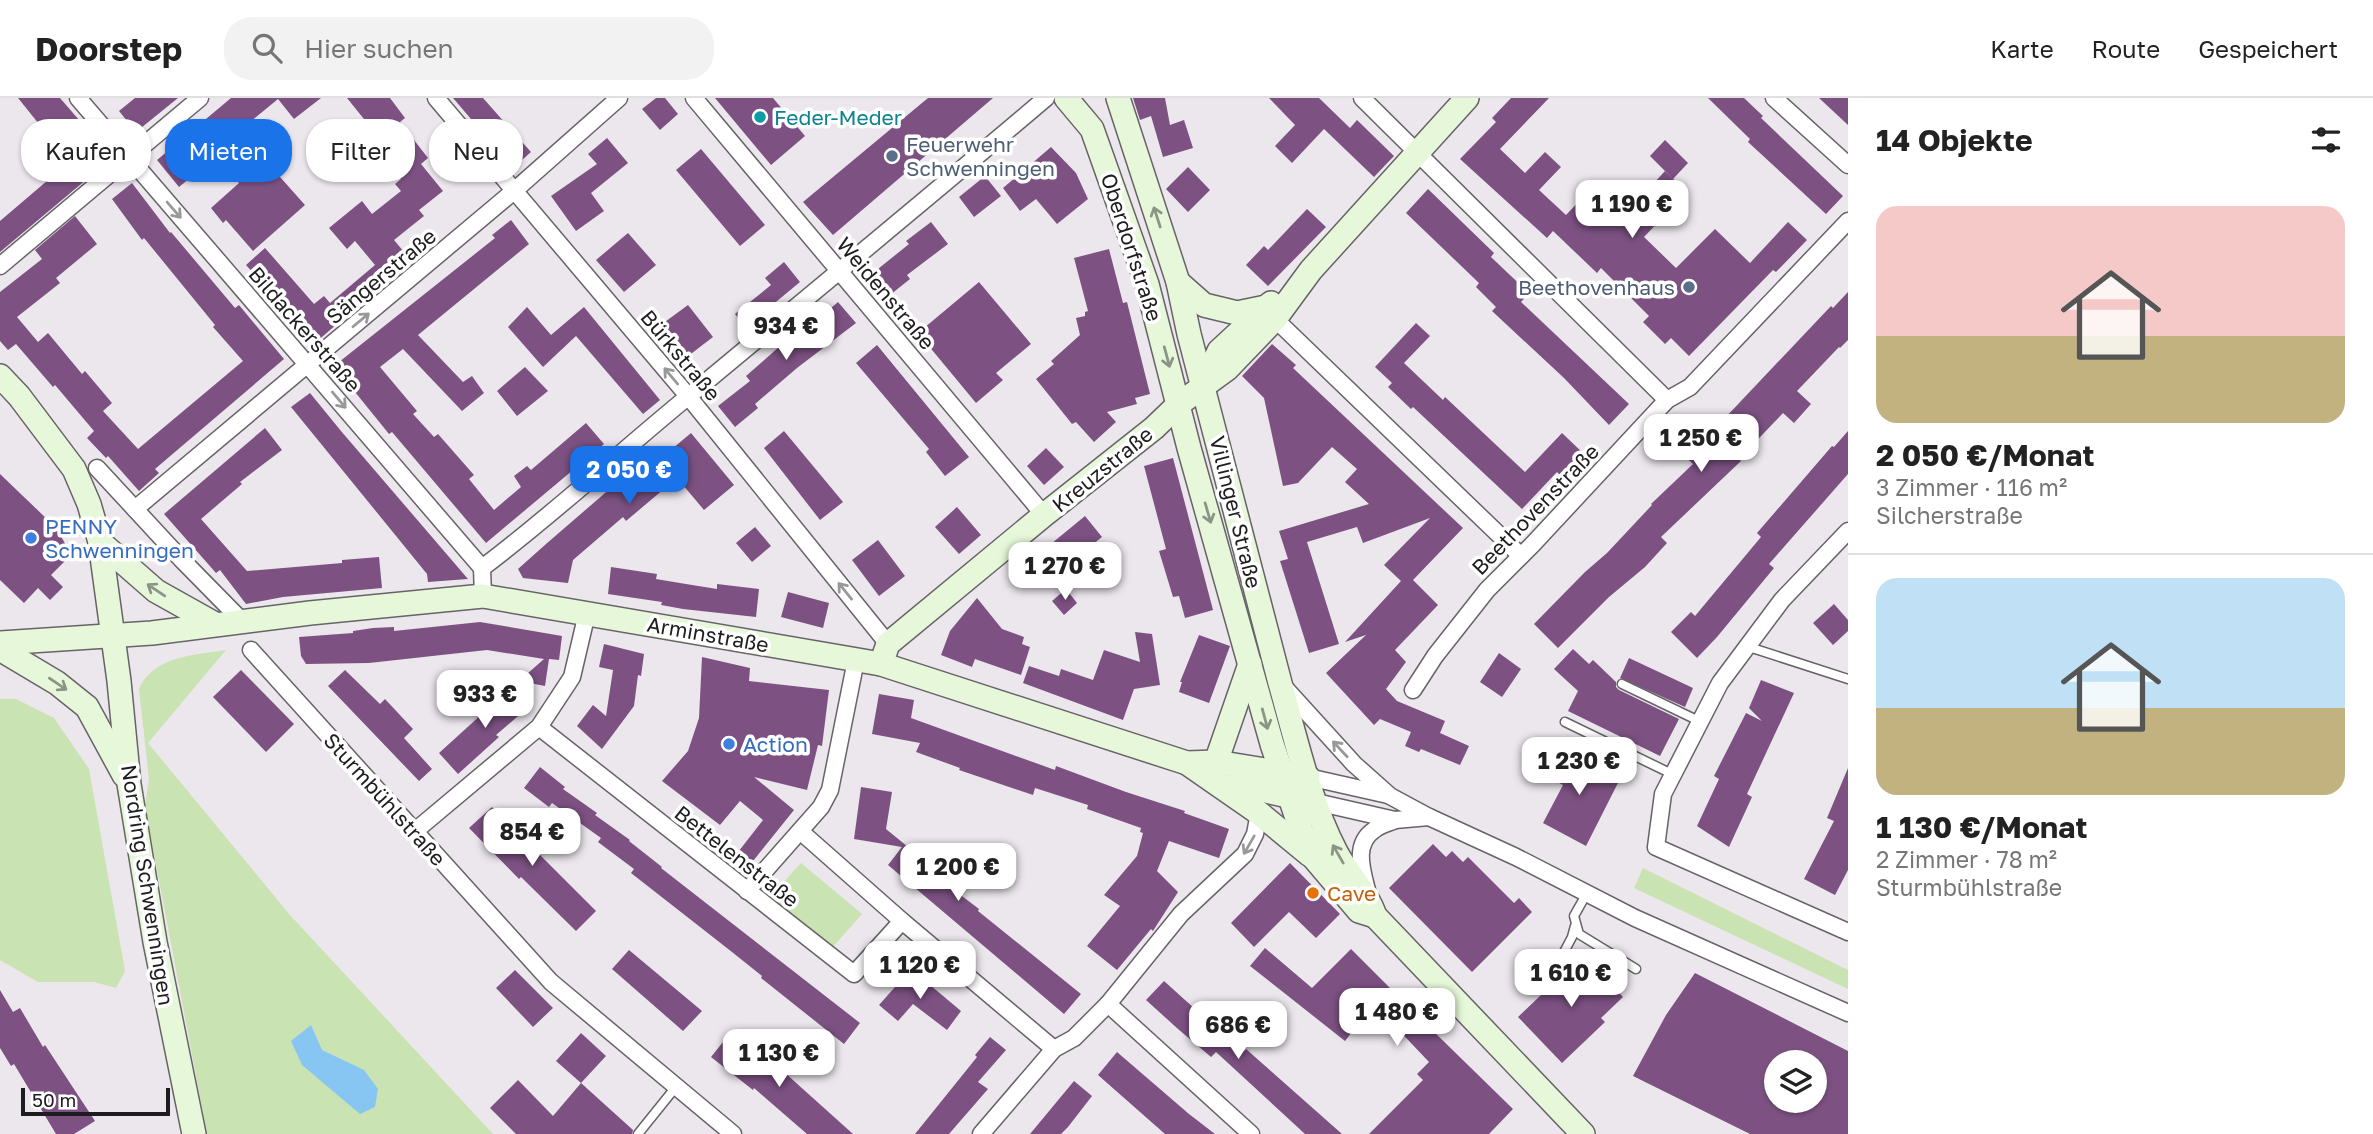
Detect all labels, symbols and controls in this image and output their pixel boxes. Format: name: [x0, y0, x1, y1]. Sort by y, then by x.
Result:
search box: [224, 17, 714, 80]
text: Doorstep: [35, 29, 182, 68]
icon: search: [248, 29, 286, 67]
text: Hier suchen: [304, 33, 454, 64]
text: Karte: [1990, 34, 2054, 63]
text: Route: [2092, 34, 2160, 63]
text: Gespeichert: [2198, 34, 2338, 63]
place label: Feder-Meder: [774, 104, 902, 130]
marker: Feder-Meder: [752, 109, 768, 125]
chip: Kaufen: [21, 119, 151, 182]
chip: Mieten: [165, 119, 292, 182]
chip: Filter: [306, 119, 415, 182]
chip: Neu: [429, 119, 523, 182]
icon: filters: [2307, 121, 2345, 159]
text: 14 Objekte: [1876, 122, 2033, 158]
place label: Feuerwehr Schwenningen: [906, 131, 1055, 181]
marker: Feuerwehr Schwenningen: [884, 148, 900, 164]
street label: Oberdorfstraße: [1096, 170, 1168, 324]
pin: 1 190 €: [1567, 180, 1697, 240]
text: 1 190 €: [1592, 189, 1672, 217]
one-way arrow: [165, 201, 182, 218]
one-way arrow: [1150, 206, 1163, 228]
street label: Sängerstraße: [321, 223, 441, 329]
street label: Weidenstraße: [831, 231, 941, 355]
icon: home: [2048, 252, 2174, 378]
street label: Bildackerstraße: [243, 261, 367, 397]
place label: Beethovenhaus: [1518, 274, 1675, 300]
marker: Beethovenhaus: [1681, 279, 1697, 295]
pin: 934 €: [737, 302, 835, 362]
street label: Bürkstraße: [636, 304, 726, 406]
text: 934 €: [754, 311, 818, 339]
one-way arrow: [351, 312, 369, 328]
one-way arrow: [1161, 345, 1174, 368]
one-way arrow: [663, 368, 679, 386]
one-way arrow: [331, 391, 347, 409]
pin: 1 250 €: [1636, 414, 1766, 474]
street label: Kreuzstraße: [1046, 421, 1158, 517]
text: 1 250 €: [1660, 423, 1742, 451]
street label: Villinger Straße: [1205, 433, 1267, 591]
text: 2 050 €/Monat: [1876, 437, 2094, 473]
street label: Beethovenstraße: [1466, 438, 1604, 580]
pin: 2 050 €: [564, 446, 694, 506]
text: 2 050 €: [586, 455, 672, 483]
text: 3 Zimmer · 116 m²: [1876, 473, 2067, 501]
text: Silcherstraße: [1876, 501, 2023, 529]
one-way arrow: [1202, 502, 1215, 524]
place label: PENNY Schwenningen: [45, 513, 194, 563]
marker: PENNY Schwenningen: [23, 530, 39, 546]
pin: 1 270 €: [1000, 542, 1130, 602]
text: 1 270 €: [1024, 551, 1106, 579]
one-way arrow: [147, 582, 166, 597]
one-way arrow: [837, 583, 853, 601]
street label: Arminstraße: [645, 611, 771, 657]
icon: home: [2048, 624, 2174, 750]
pin: 933 €: [436, 670, 534, 730]
one-way arrow: [48, 677, 67, 692]
text: 933 €: [453, 679, 517, 707]
one-way arrow: [1259, 707, 1272, 730]
street label: Sturmbühlstraße: [318, 727, 452, 871]
place label: Action: [743, 731, 808, 757]
marker: Action: [721, 736, 737, 752]
pin: 1 230 €: [1514, 738, 1644, 797]
one-way arrow: [1332, 741, 1349, 758]
text: 1 230 €: [1538, 746, 1620, 774]
street label: Nordring Schwenningen: [116, 763, 180, 1007]
street label: Bettelenstraße: [670, 799, 804, 913]
pin: 854 €: [483, 808, 581, 868]
text: 1 130 €/Monat: [1876, 809, 2088, 845]
text: 854 €: [499, 817, 565, 845]
one-way arrow: [1242, 835, 1256, 855]
pin: 1 200 €: [893, 844, 1023, 903]
one-way arrow: [1331, 844, 1345, 864]
text: 2 Zimmer · 78 m²: [1876, 845, 2057, 873]
text: 1 200 €: [916, 852, 1000, 880]
text: Sturmbühlstraße: [1876, 873, 2062, 901]
place label: Cave: [1327, 880, 1376, 906]
marker: Cave: [1305, 885, 1321, 901]
pin: 1 120 €: [855, 942, 985, 1001]
text: 1 120 €: [880, 950, 960, 978]
pin: 1 610 €: [1506, 950, 1636, 1009]
text: 1 610 €: [1531, 958, 1611, 986]
pin: 1 480 €: [1332, 988, 1462, 1048]
text: 1 480 €: [1355, 997, 1439, 1025]
pin: 686 €: [1189, 1002, 1287, 1061]
text: 686 €: [1205, 1010, 1271, 1038]
pin: 1 130 €: [714, 1030, 844, 1089]
text: 1 130 €: [739, 1038, 819, 1066]
map controls: [1764, 1050, 1827, 1113]
button: layers: [1764, 1050, 1827, 1113]
scale bar: [21, 1085, 170, 1117]
text: 50 m: [32, 1088, 76, 1111]

